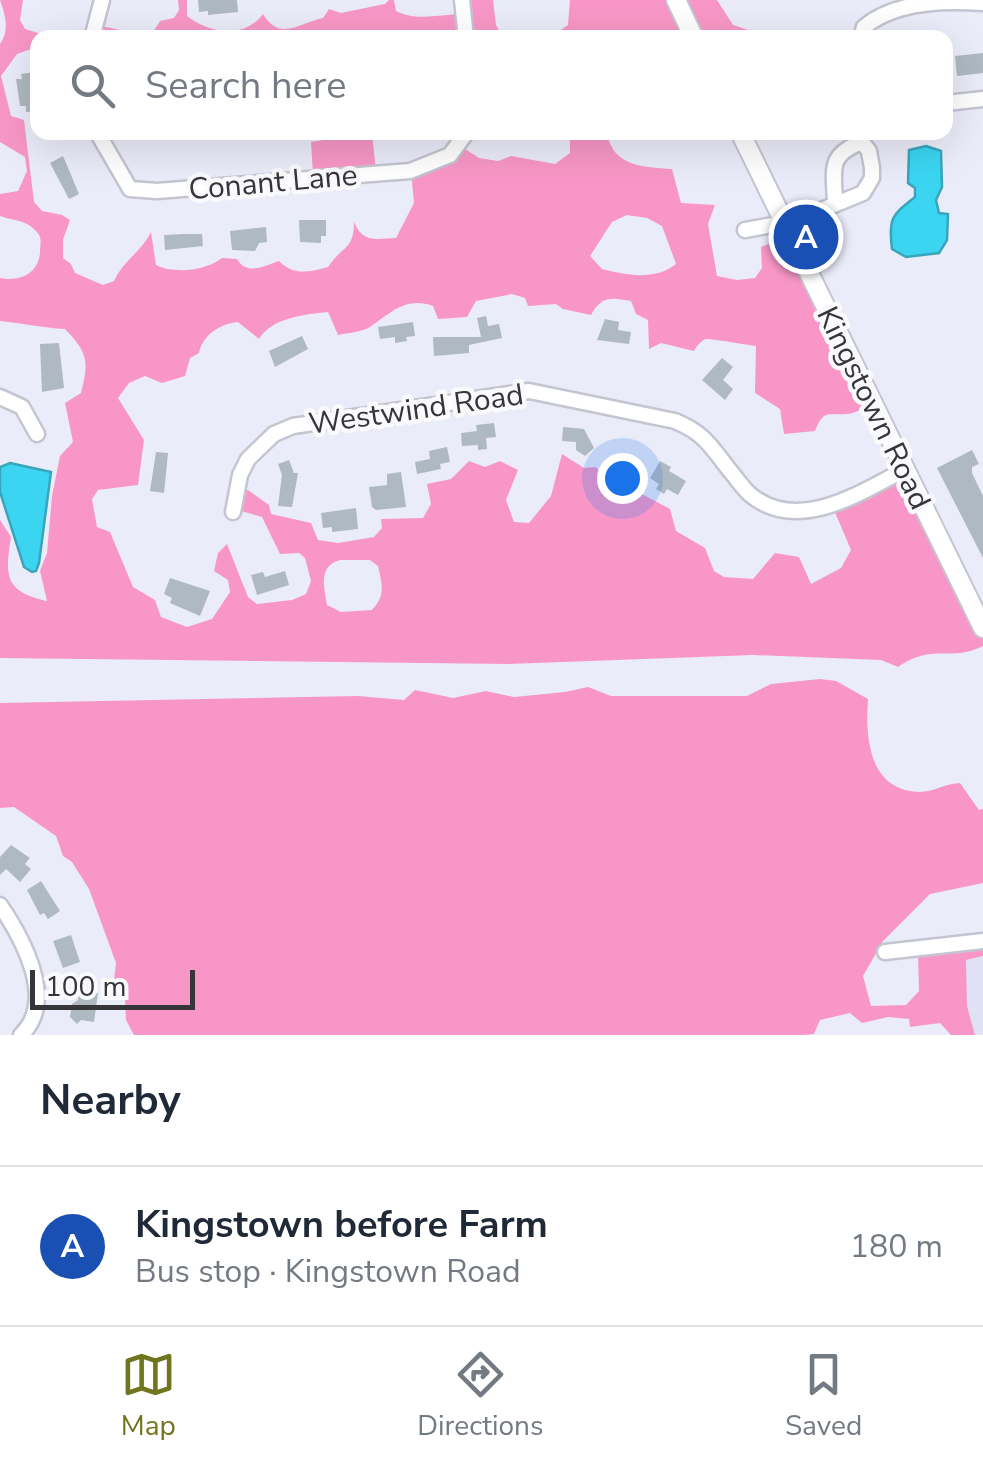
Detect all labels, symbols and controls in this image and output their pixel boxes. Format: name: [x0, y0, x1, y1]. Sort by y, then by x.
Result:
search box: [30, 30, 953, 140]
icon: search: [65, 58, 120, 113]
text: Search here: [145, 60, 346, 111]
street label: Conant Lane: [187, 155, 359, 210]
pin: A: [774, 200, 838, 274]
street label: Kingstown Road: [807, 300, 940, 517]
street label: Westwind Road: [306, 374, 526, 445]
your location: [597, 453, 648, 504]
scale bar: [30, 965, 195, 1010]
text: 100 m: [45, 968, 127, 1006]
text: Nearby: [40, 1072, 181, 1129]
text: Kingstown before Farm: [135, 1199, 548, 1250]
text: A: [61, 1225, 84, 1268]
text: 180 m: [850, 1225, 943, 1268]
text: Bus stop · Kingstown Road: [135, 1250, 521, 1293]
tab: Map: [121, 1347, 176, 1445]
tab: Directions: [417, 1347, 543, 1445]
tab: Saved: [785, 1347, 862, 1445]

